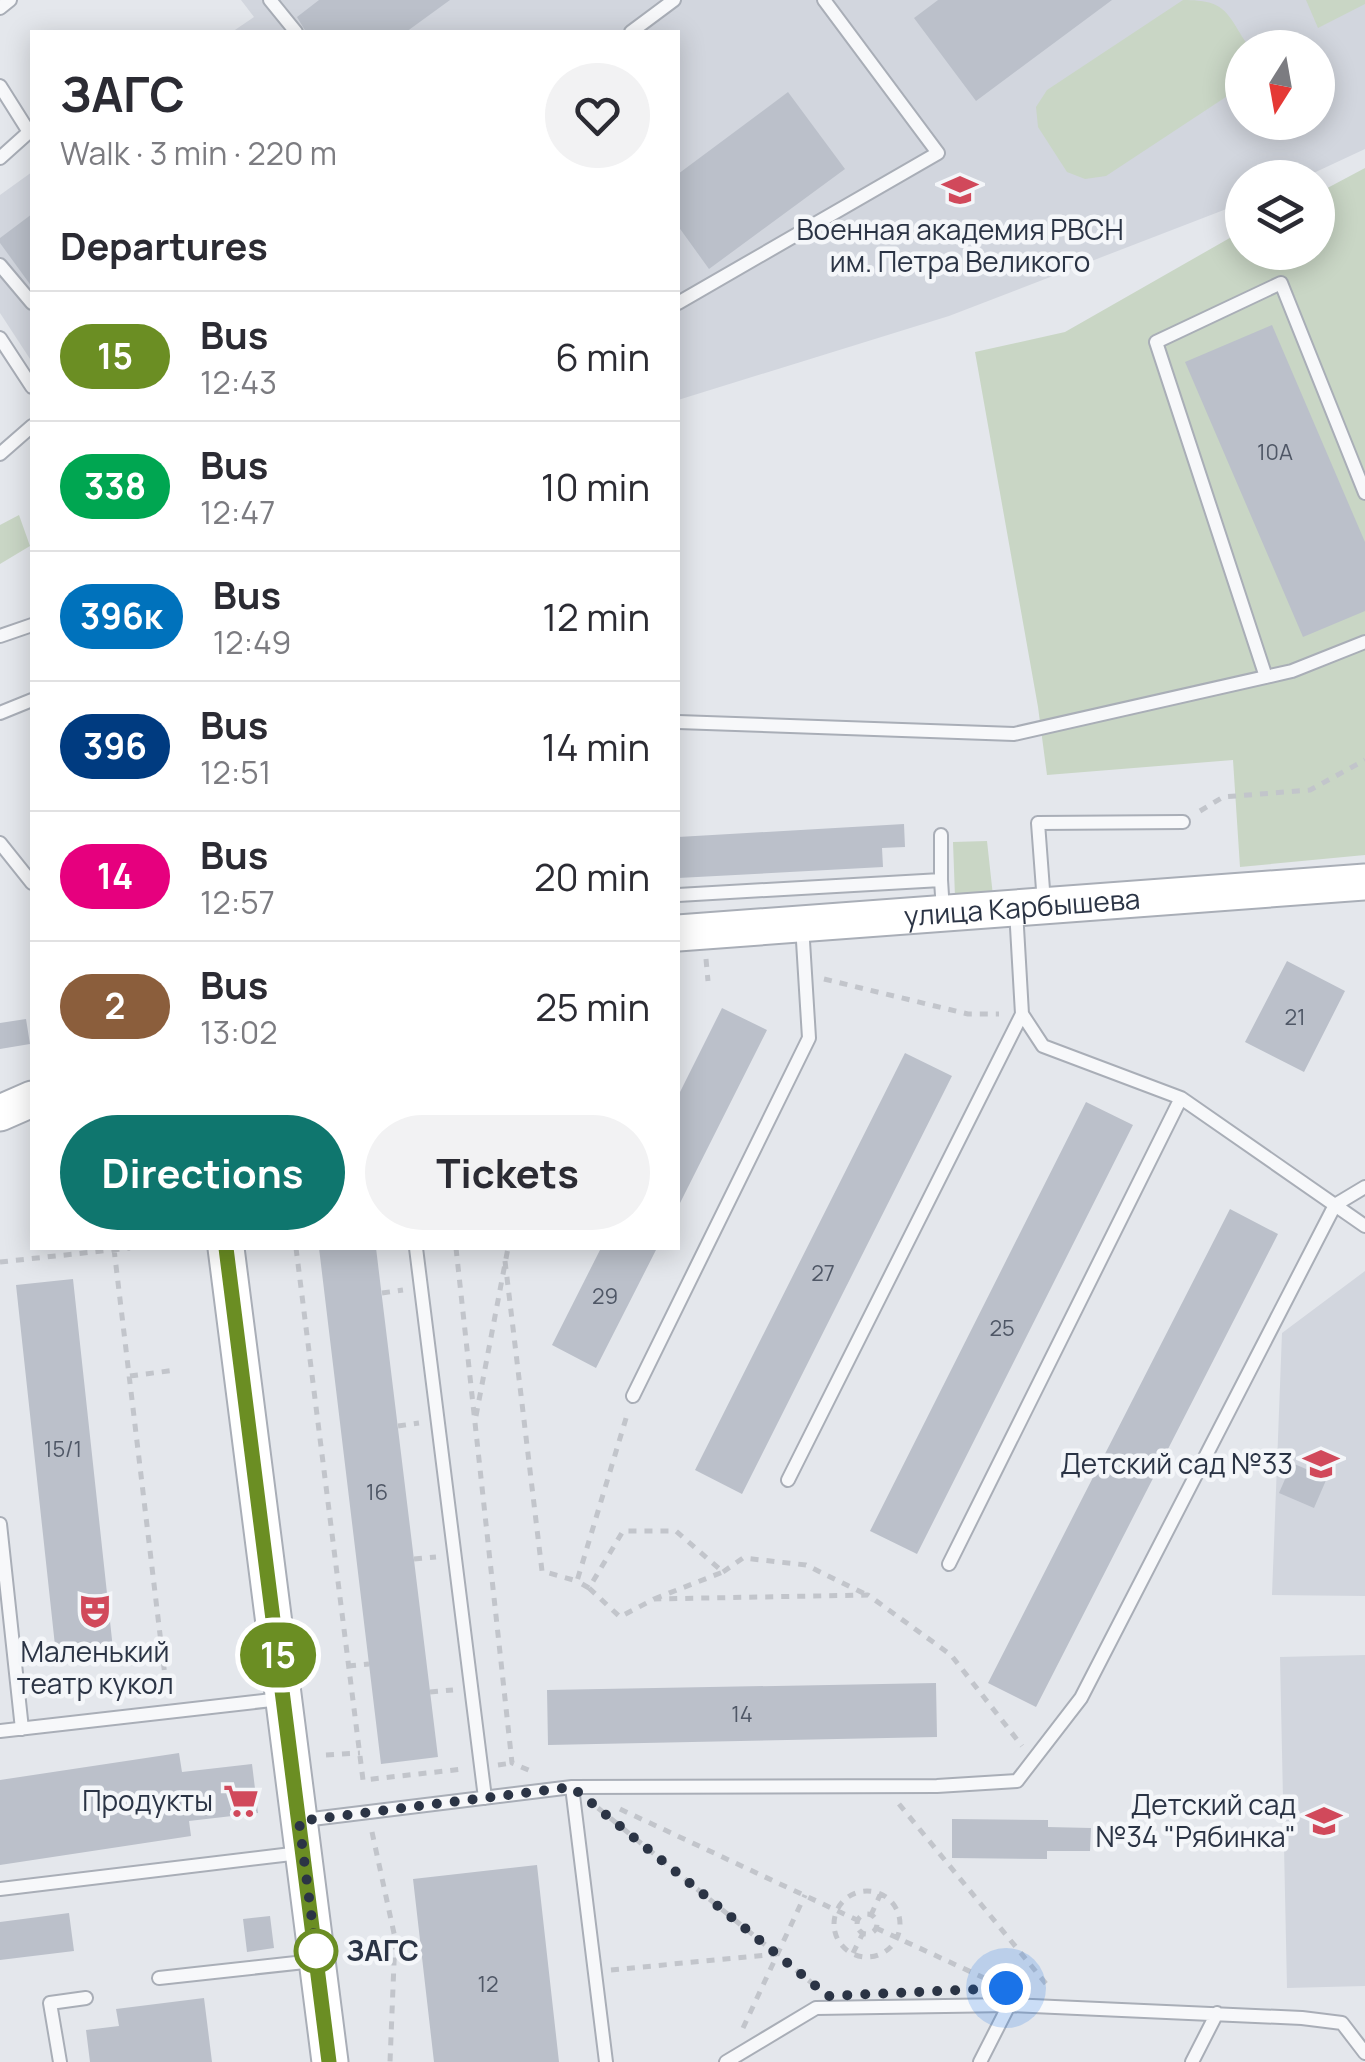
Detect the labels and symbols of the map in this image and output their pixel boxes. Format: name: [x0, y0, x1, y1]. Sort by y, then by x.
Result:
north arrow: [1225, 30, 1335, 140]
school or university icon: Военная академия РВСН им. Петра Великого: [941, 171, 979, 209]
place label: Военная академия РВСН им. Петра Великого: [796, 210, 1124, 280]
house number: 10А: [1257, 437, 1293, 467]
street label: улица Карбышева: [902, 879, 1141, 934]
house number: 21: [1284, 1002, 1306, 1032]
house number: 27: [811, 1258, 835, 1288]
house number: 29: [592, 1281, 618, 1311]
house number: 25: [989, 1313, 1015, 1343]
house number: 15/1: [44, 1434, 82, 1464]
place label: Детский сад №33: [1060, 1444, 1293, 1482]
school or university icon: Детский сад №33: [1302, 1445, 1340, 1483]
house number: 16: [366, 1477, 388, 1507]
theatre icon: Маленький театр кукол: [76, 1592, 114, 1630]
line badge: 15: [233, 1622, 323, 1688]
place label: Маленький театр кукол: [16, 1632, 174, 1702]
house number: 14: [731, 1699, 753, 1729]
place label: Продукты: [82, 1781, 213, 1819]
supermarket icon: Продукты: [222, 1782, 260, 1820]
place label: Детский сад №34 "Рябинка": [1095, 1785, 1296, 1855]
school or university icon: Детский сад №34 "Рябинка": [1305, 1802, 1343, 1840]
marker: ЗАГС: [295, 1930, 337, 1972]
place label: ЗАГС: [346, 1931, 419, 1969]
your location: [981, 1963, 1031, 2013]
house number: 12: [477, 1969, 499, 1999]

